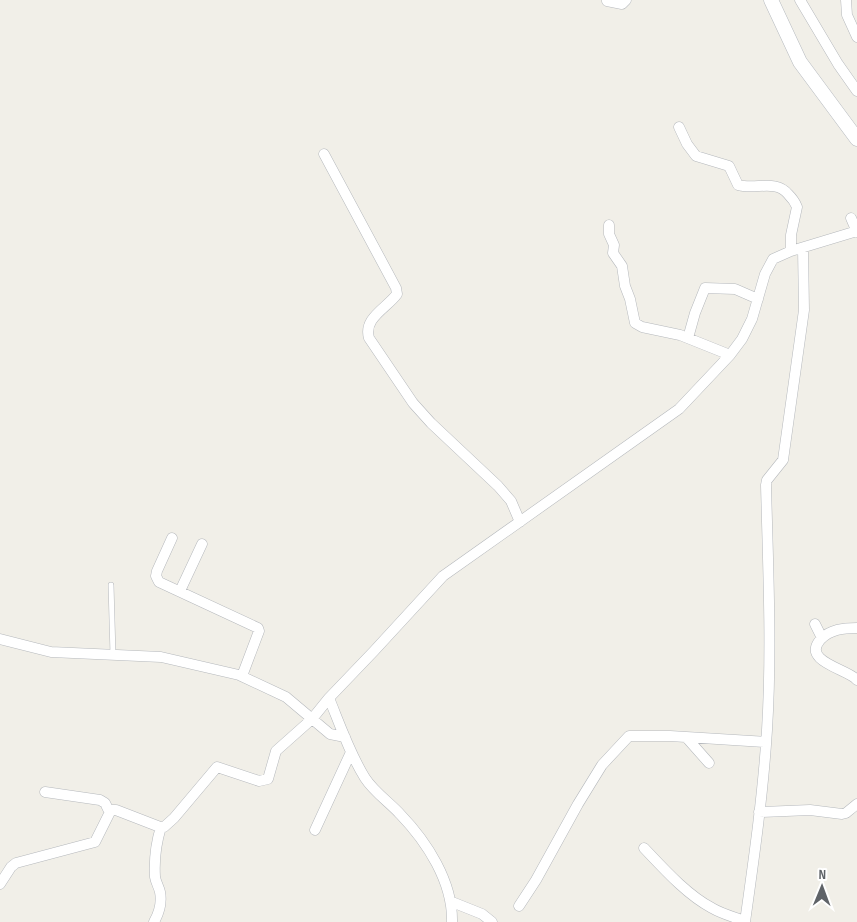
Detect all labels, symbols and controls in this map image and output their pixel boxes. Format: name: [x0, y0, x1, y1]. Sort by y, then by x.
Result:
north arrow: [797, 862, 847, 912]
text: N: [818, 866, 826, 883]

